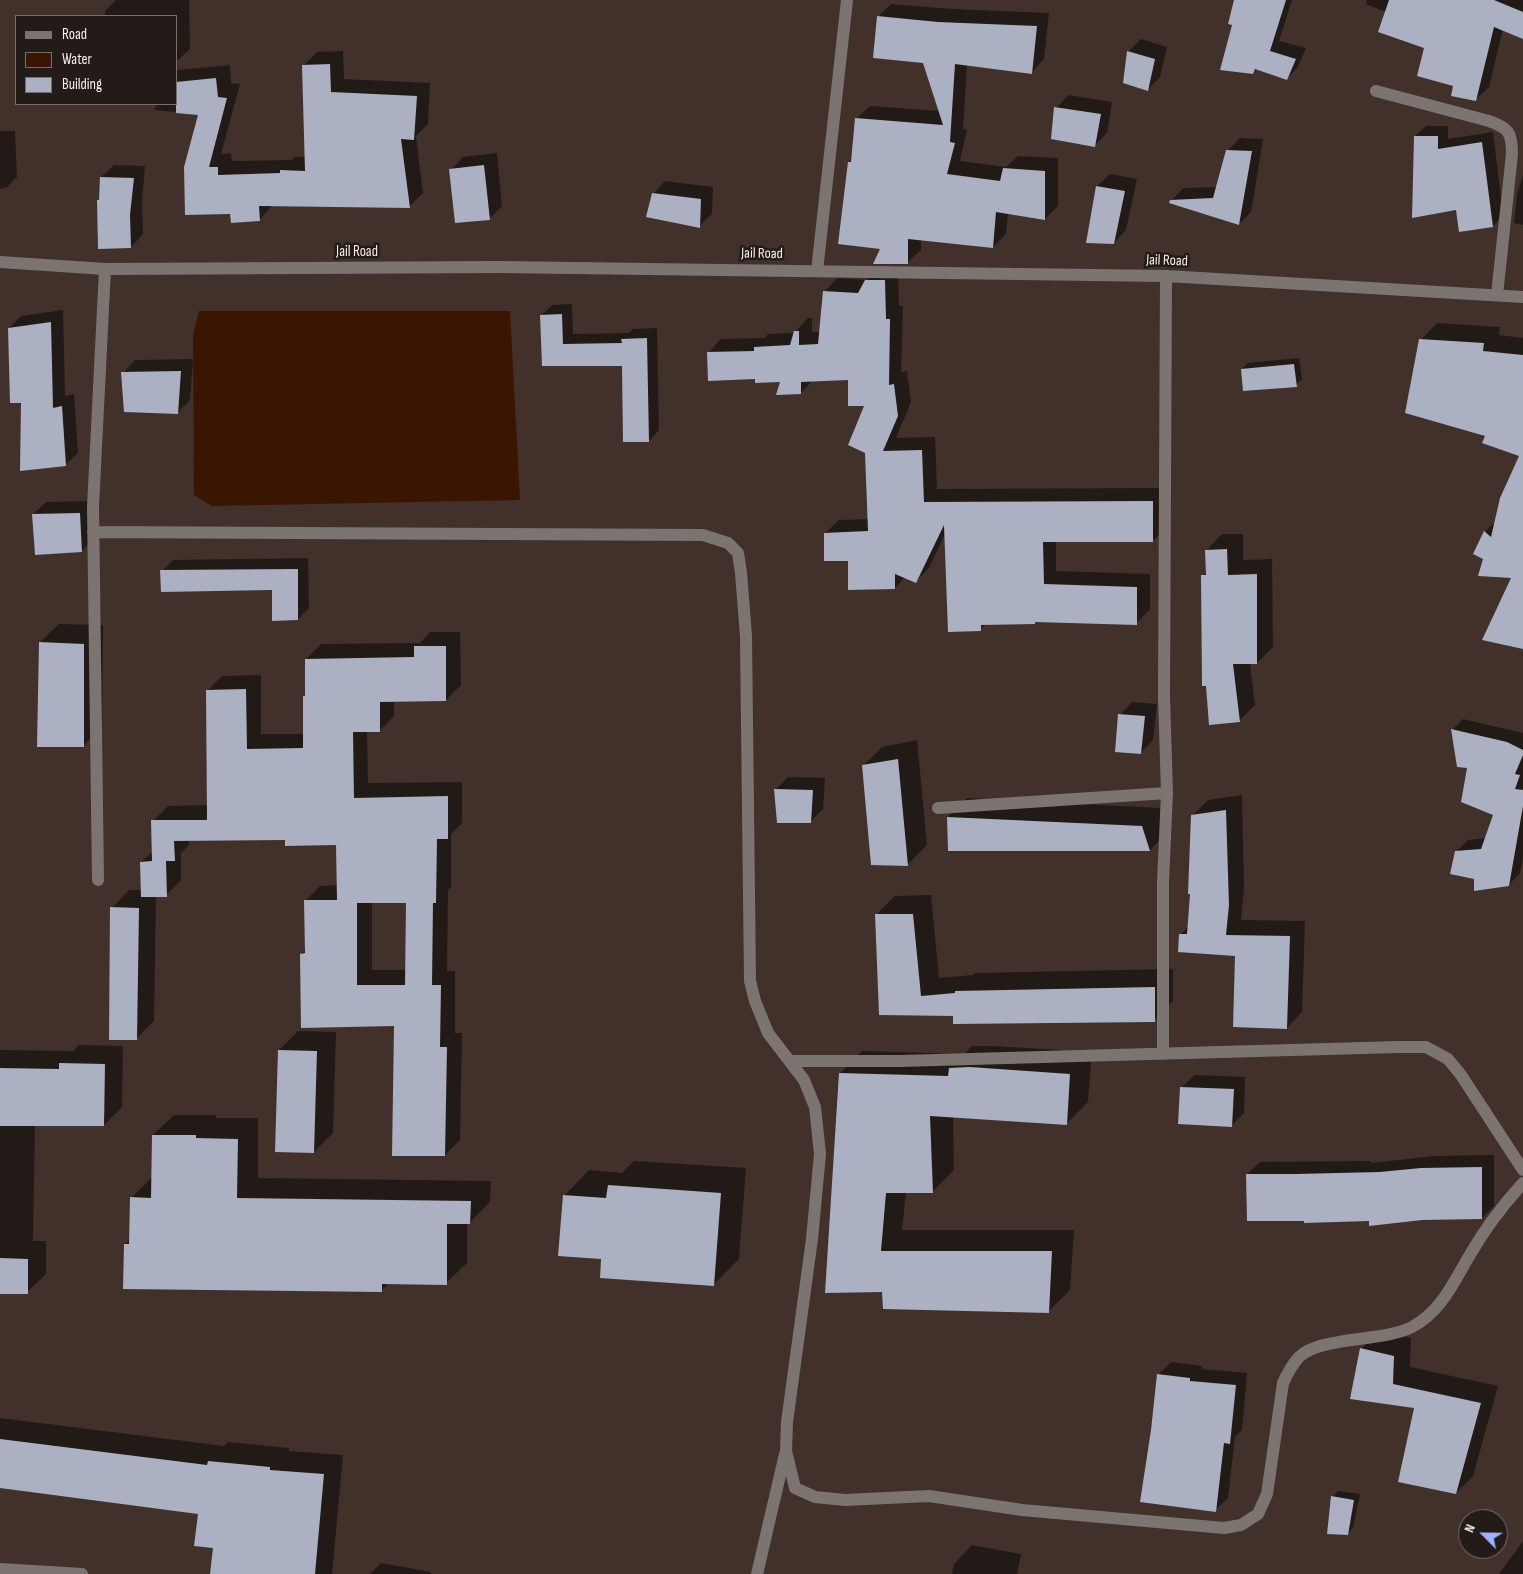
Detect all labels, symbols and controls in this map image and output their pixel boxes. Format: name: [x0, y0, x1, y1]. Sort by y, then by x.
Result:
legend: [15, 15, 178, 105]
text: Road: [62, 25, 87, 44]
text: Water: [62, 50, 92, 69]
text: Building: [62, 75, 102, 94]
street label: Jail Road: [336, 243, 378, 261]
street label: Jail Road: [741, 245, 783, 263]
street label: Jail Road: [1146, 251, 1188, 271]
north arrow: [1458, 1509, 1508, 1559]
text: N: [1460, 1522, 1479, 1535]

